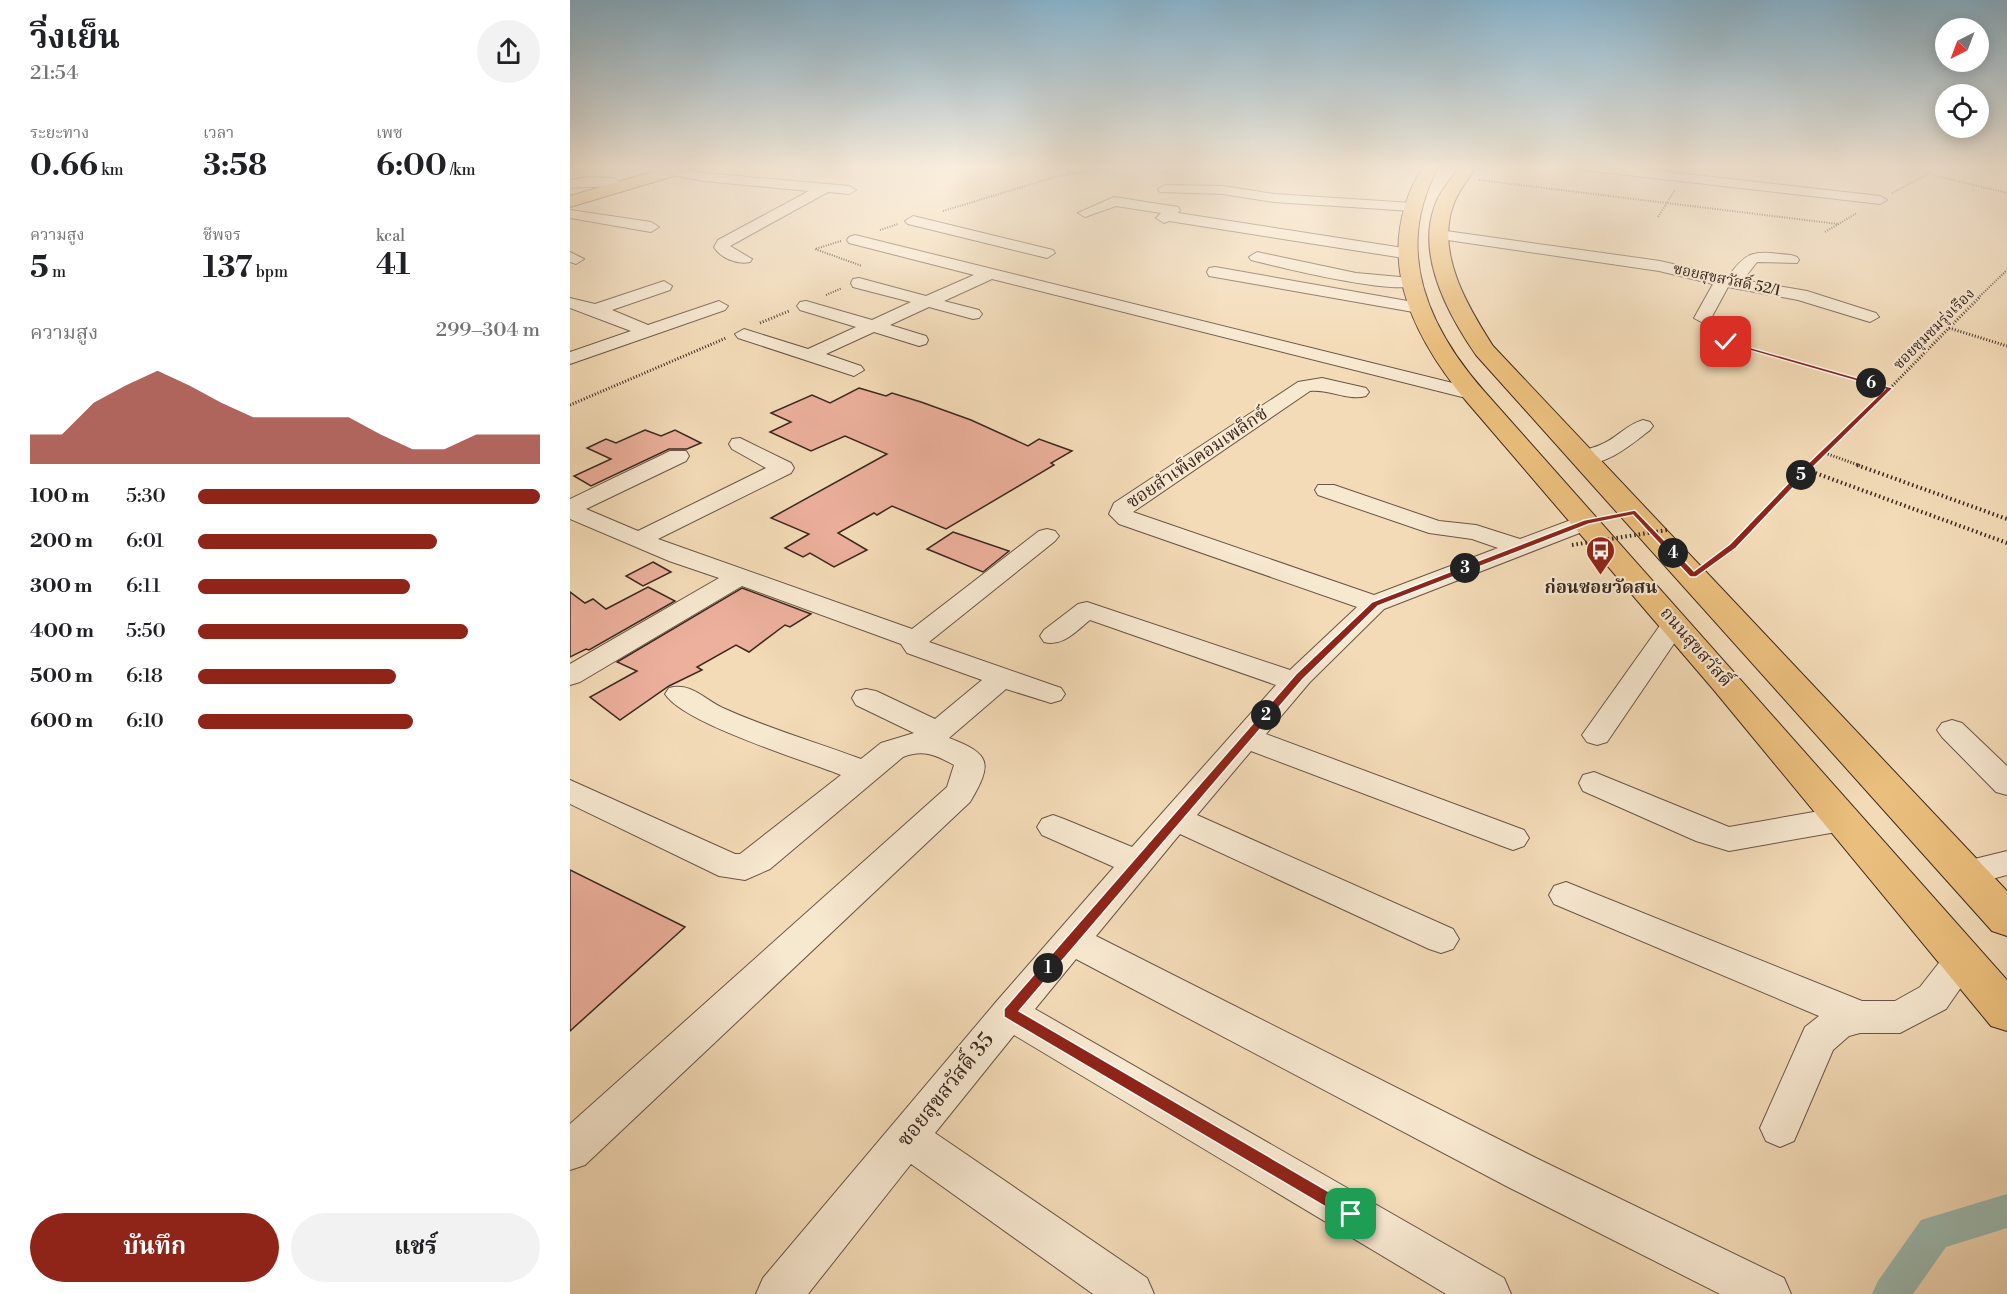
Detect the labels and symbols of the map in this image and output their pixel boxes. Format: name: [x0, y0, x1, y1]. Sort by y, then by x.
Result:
north arrow: [1935, 18, 1989, 72]
street label: ซอยสุขสวัสดิ์ 52/1: [1671, 258, 1783, 302]
street label: ซอยชุมชมรุ่งเรือง: [1889, 284, 1979, 374]
pin: [1700, 316, 1751, 367]
pin: 6: [1856, 368, 1886, 398]
street label: ซอยสำเพ็งคอมเพล็กซ์: [1122, 402, 1272, 514]
pin: 5: [1786, 460, 1816, 490]
bus stop icon: ก่อนซอยวัดสน: [1585, 534, 1617, 576]
pin: 4: [1658, 538, 1688, 568]
pin: 3: [1450, 553, 1480, 583]
place label: ก่อนซอยวัดสน: [1545, 576, 1657, 599]
street label: ถนนสุขสวัสดิ์: [1655, 600, 1740, 693]
pin: 2: [1251, 700, 1281, 730]
pin: 1: [1033, 953, 1063, 983]
street label: ซอยสุขสวัสดิ์ 35: [889, 1025, 1000, 1152]
pin: [1325, 1188, 1376, 1239]

